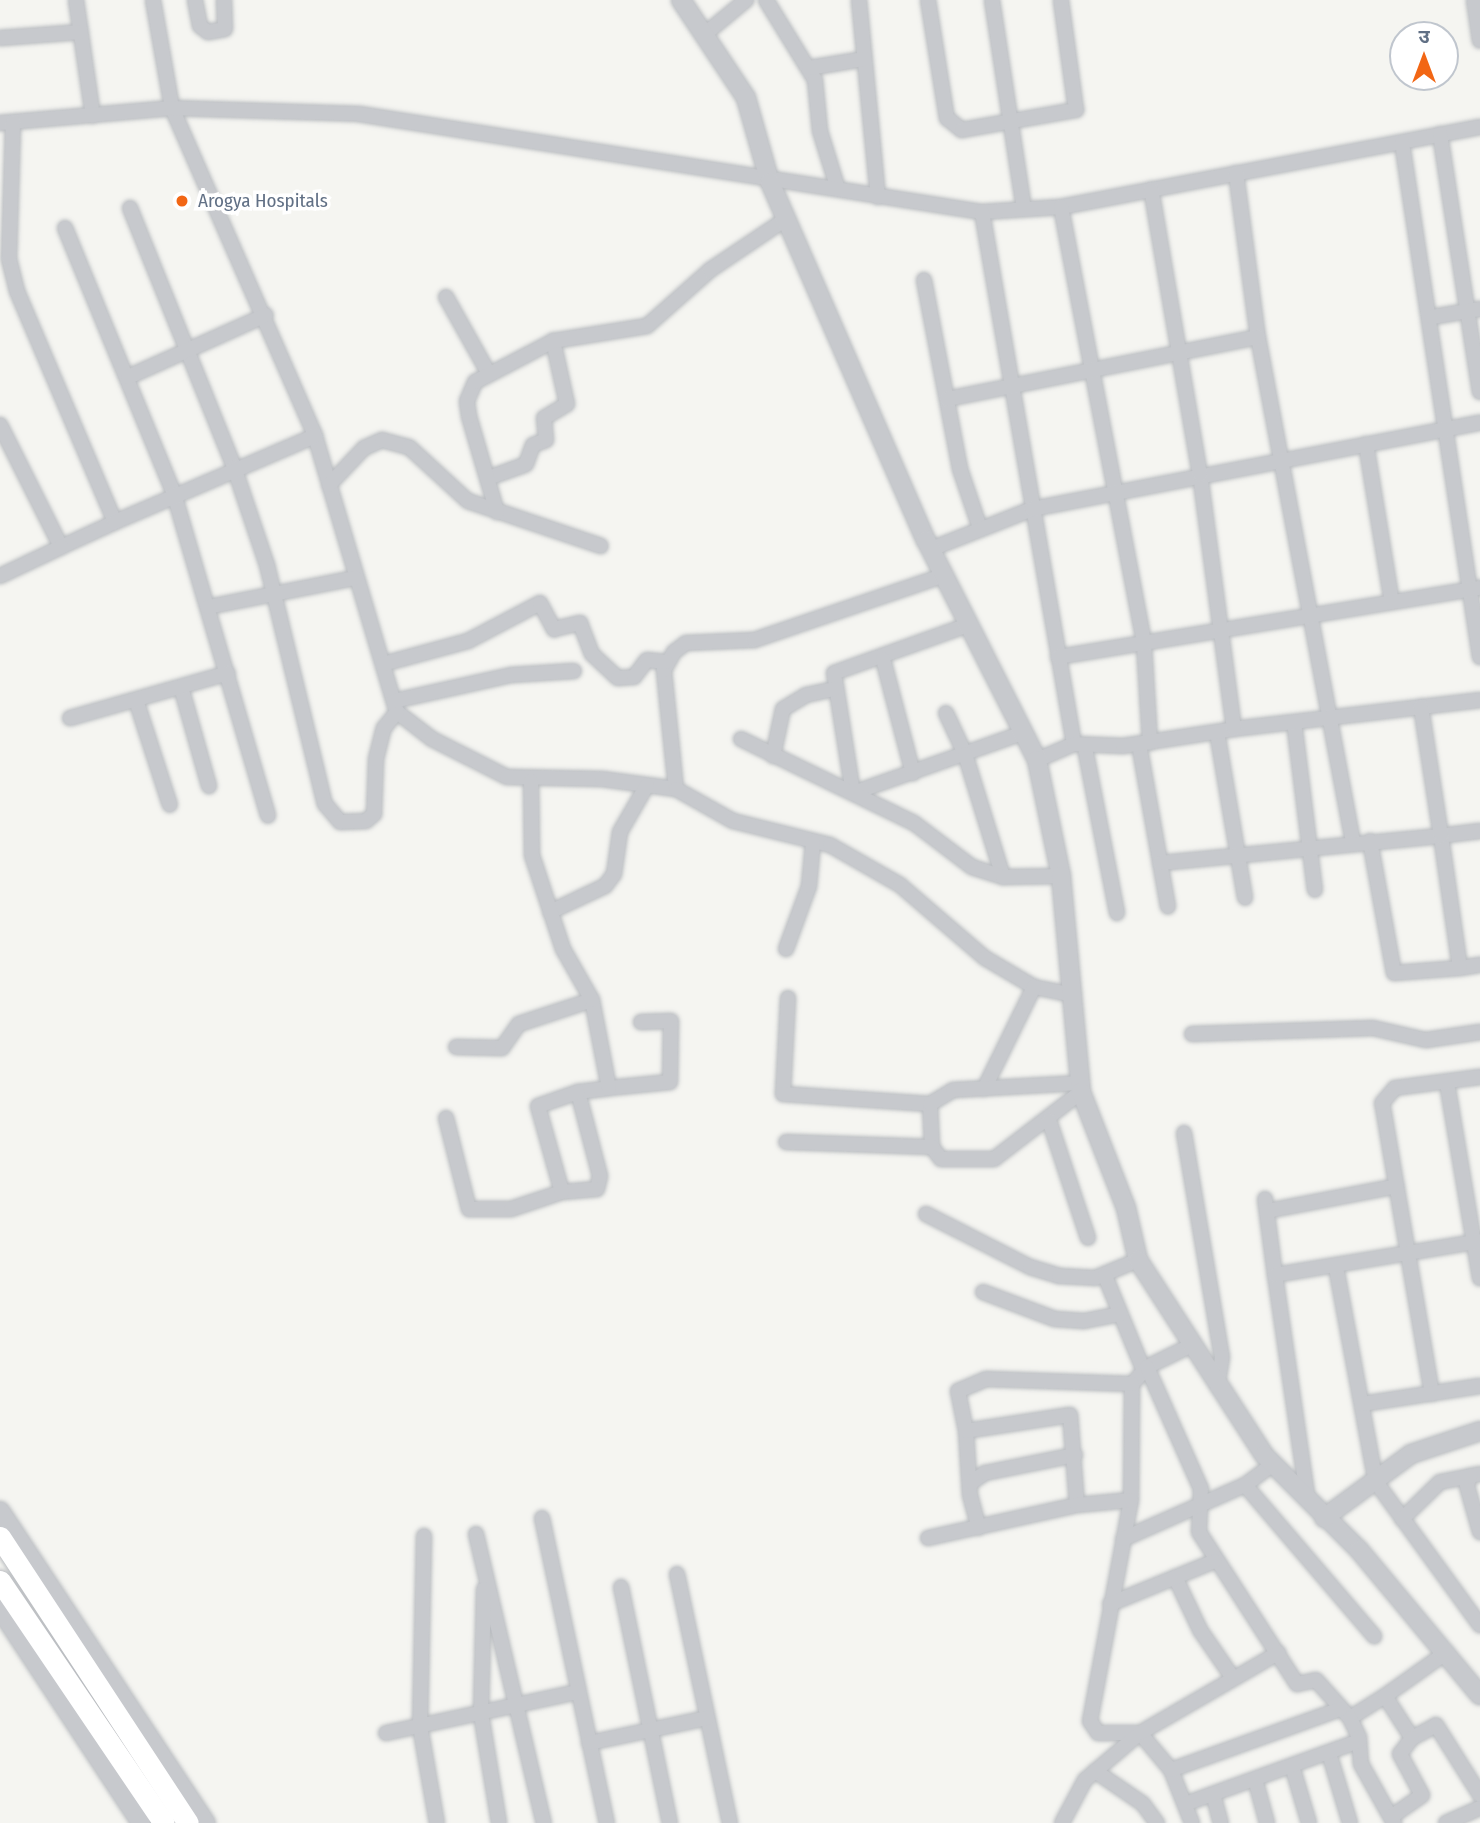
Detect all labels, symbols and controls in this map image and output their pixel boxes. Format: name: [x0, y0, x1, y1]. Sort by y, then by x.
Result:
north arrow: [1389, 21, 1459, 91]
text: उ: [1418, 25, 1430, 48]
place label: Arogya Hospitals: [198, 190, 328, 212]
marker: Arogya Hospitals: [172, 191, 192, 211]

